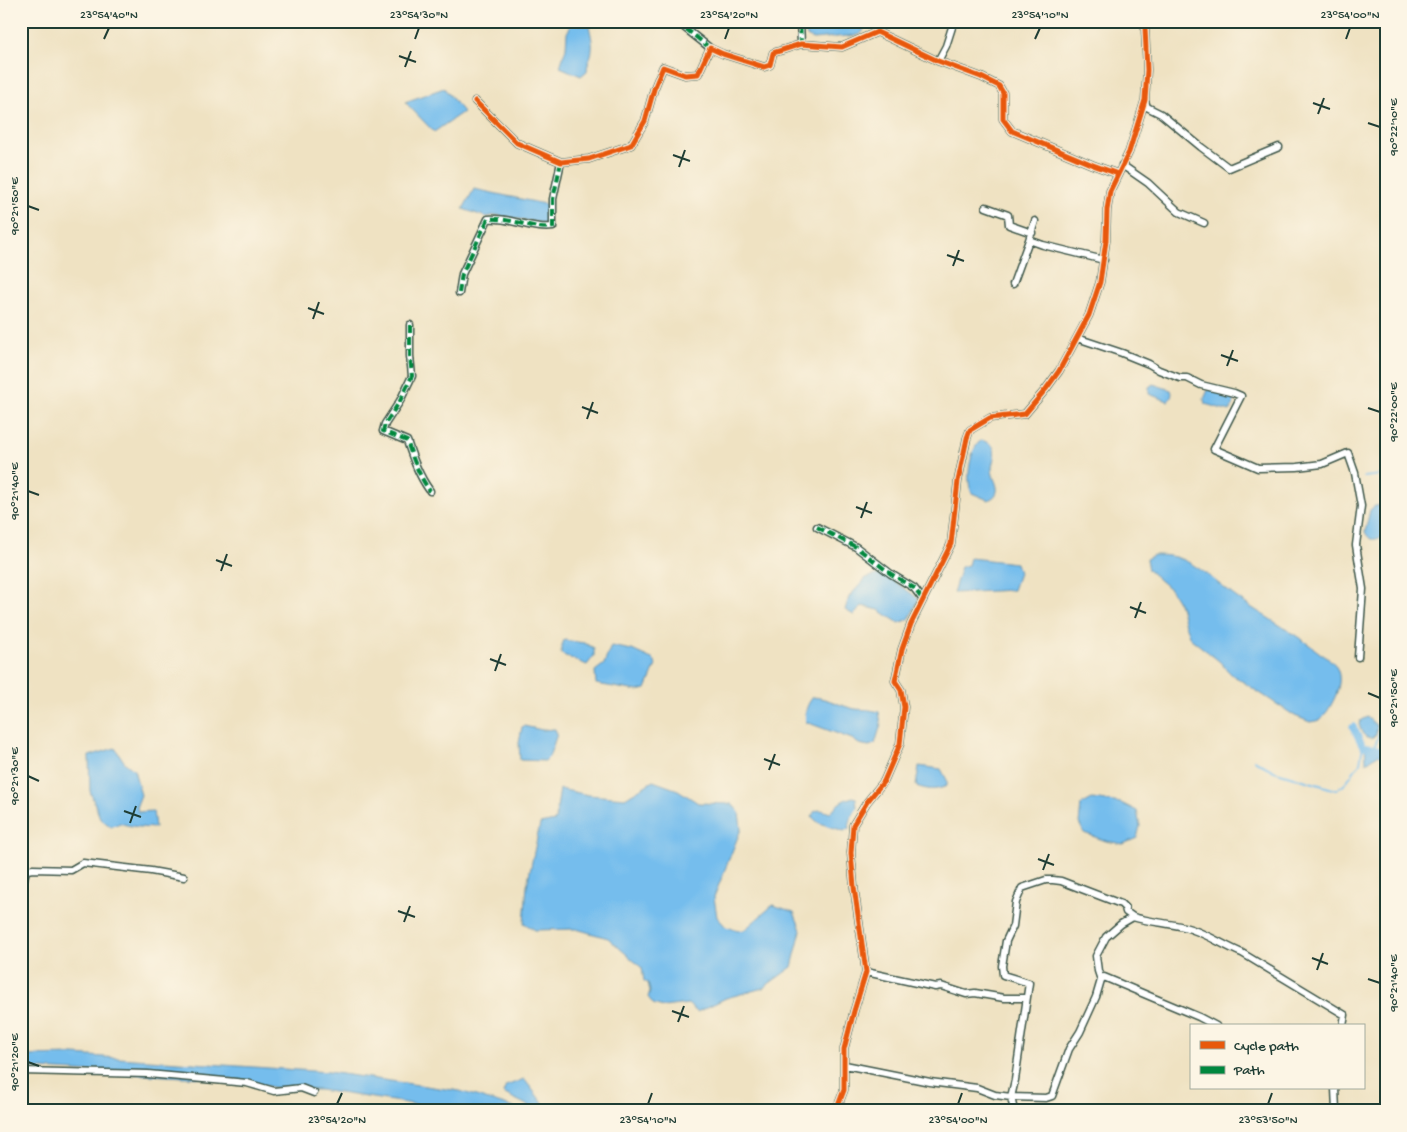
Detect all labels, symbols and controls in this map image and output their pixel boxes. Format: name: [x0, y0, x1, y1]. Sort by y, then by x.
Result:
text: 23°54'40"N: [80, 9, 138, 23]
text: 23°54'30"N: [390, 9, 448, 23]
text: 23°54'20"N: [700, 9, 758, 23]
text: 23°54'10"N: [1011, 9, 1069, 23]
text: 23°54'00"N: [1321, 9, 1380, 23]
text: 90°22'10"E: [1388, 98, 1402, 157]
text: 90°21'50"E: [9, 177, 23, 236]
text: 90°22'00"E: [1388, 382, 1402, 443]
text: 90°21'40"E: [9, 462, 23, 520]
text: 90°21'50"E: [1388, 669, 1402, 728]
text: 90°21'30"E: [9, 747, 23, 806]
text: 90°21'40"E: [1388, 954, 1402, 1012]
legend: [1190, 1024, 1364, 1090]
text: 90°21'20"E: [9, 1033, 23, 1092]
text: Cycle path: [1234, 1038, 1299, 1056]
text: Path: [1233, 1062, 1265, 1080]
text: 23°54'20"N: [308, 1114, 366, 1128]
text: 23°54'10"N: [619, 1114, 677, 1128]
text: 23°54'00"N: [929, 1114, 988, 1128]
text: 23°53'50"N: [1238, 1114, 1298, 1128]

